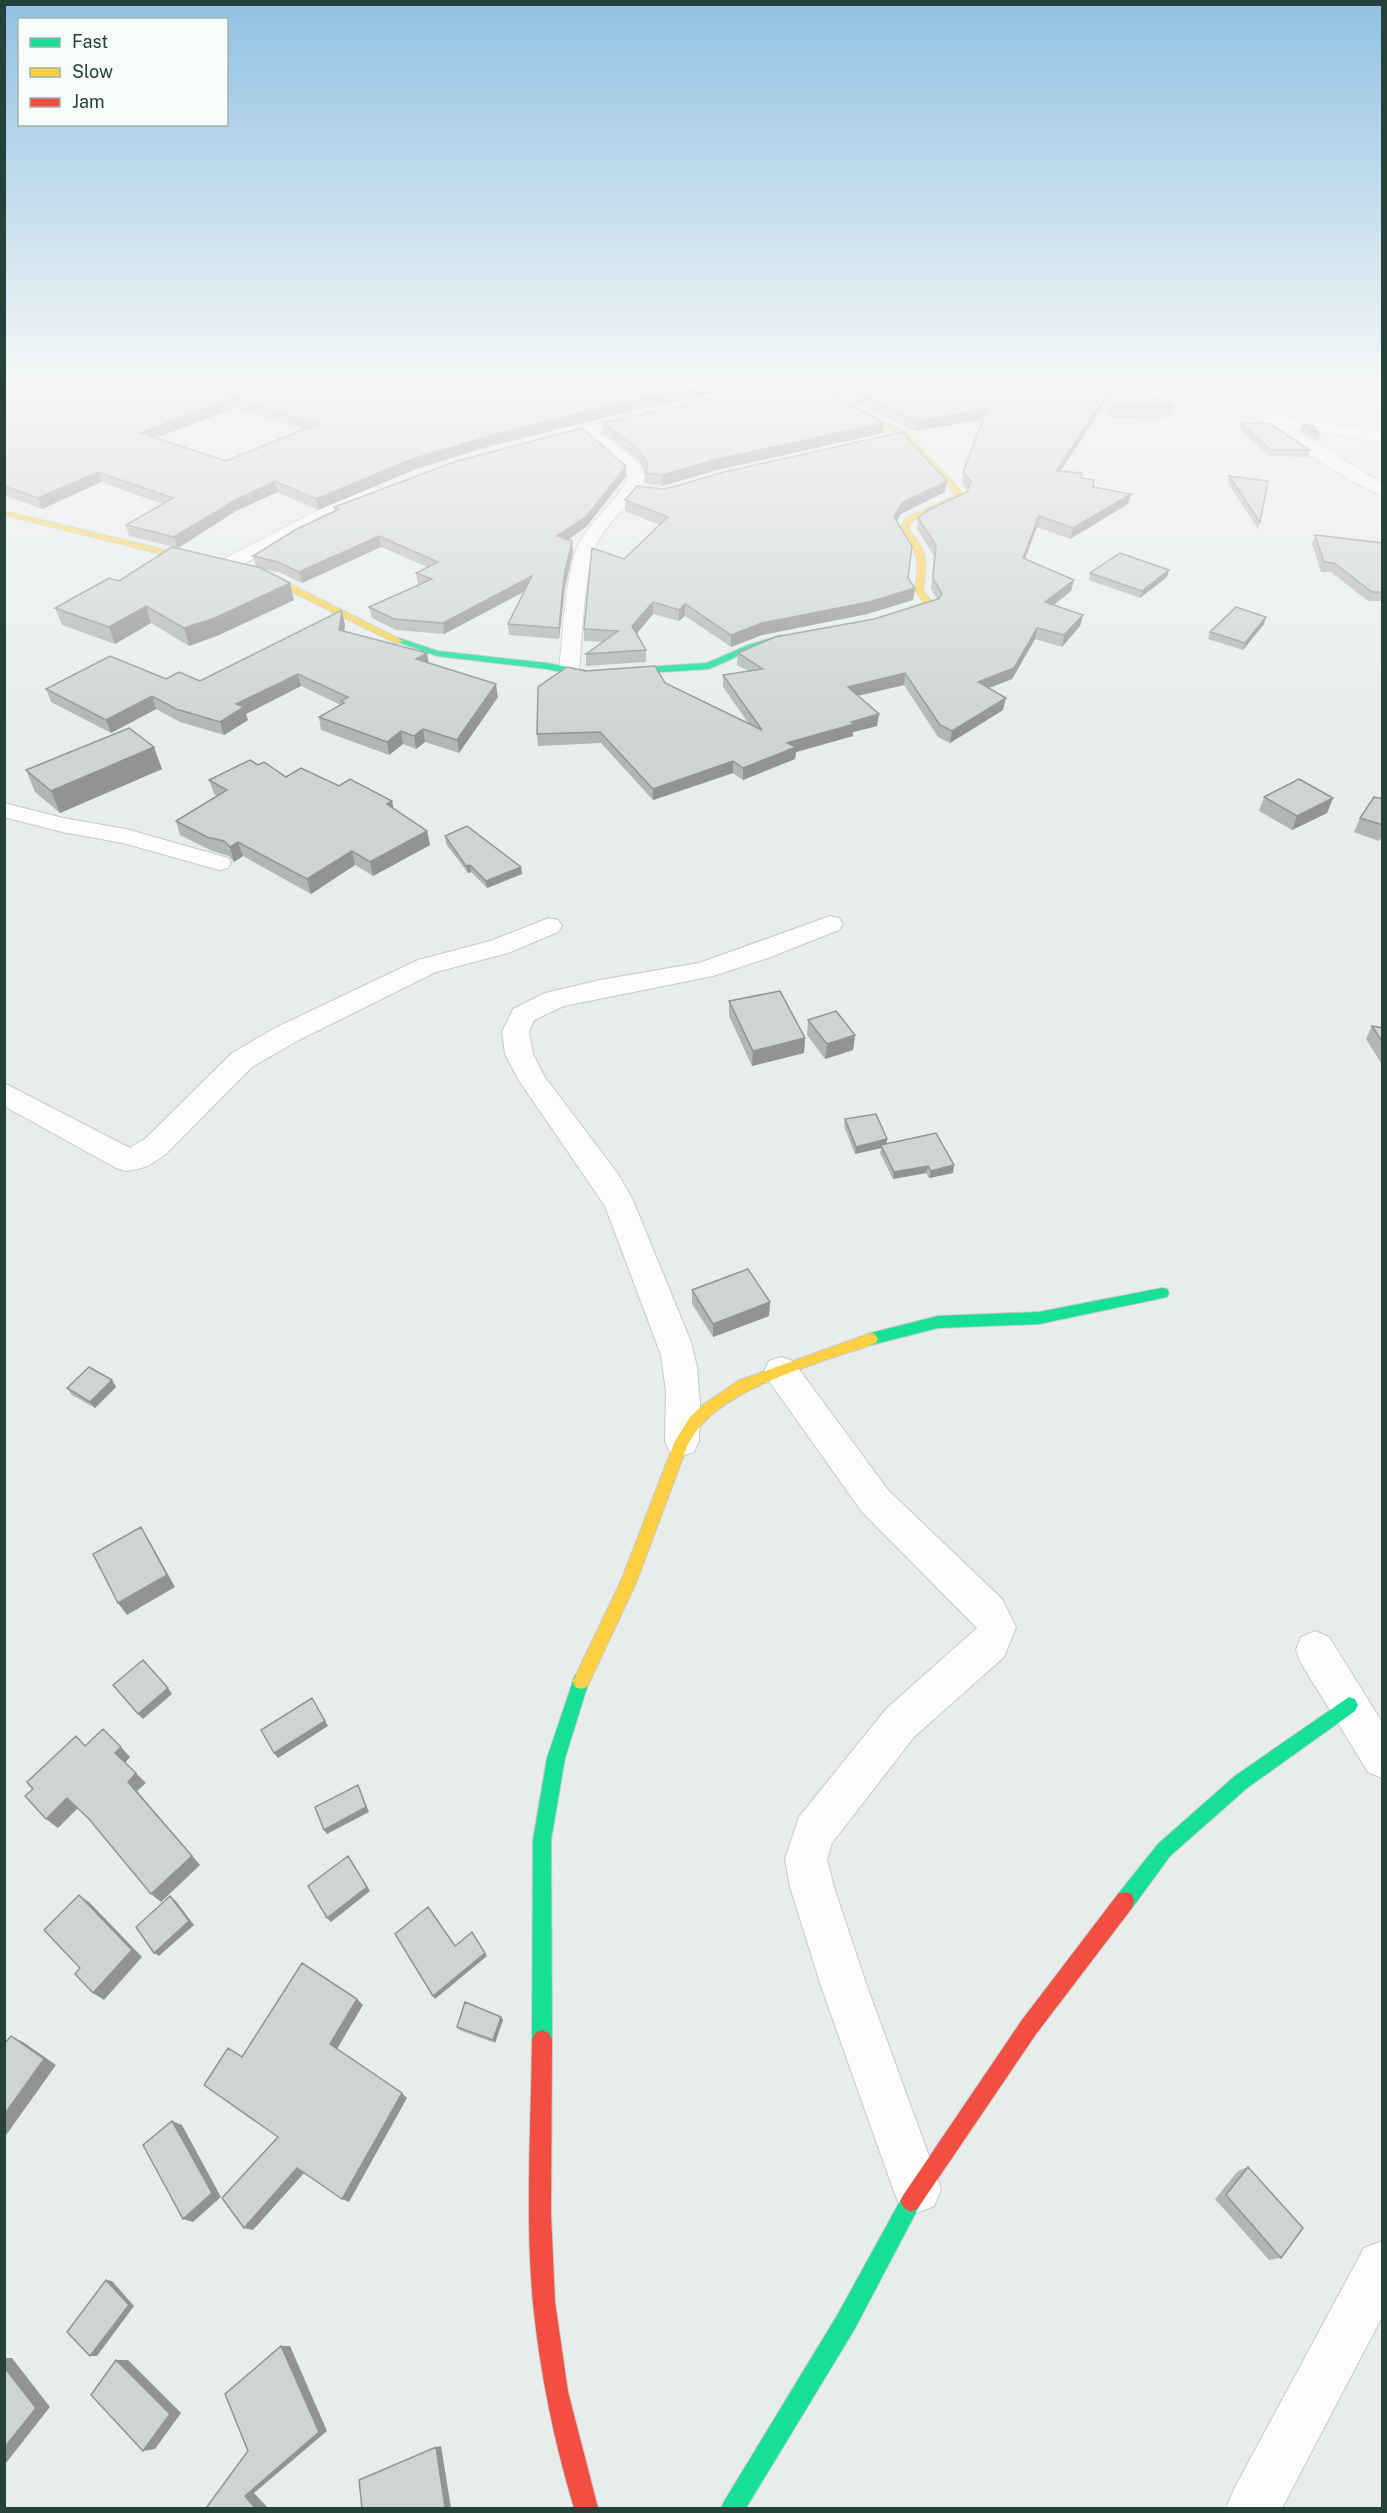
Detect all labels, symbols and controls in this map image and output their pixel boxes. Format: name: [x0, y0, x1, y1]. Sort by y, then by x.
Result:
legend: [18, 18, 228, 126]
text: Fast: [72, 31, 108, 52]
text: Slow: [72, 61, 113, 82]
text: Jam: [72, 91, 105, 112]

